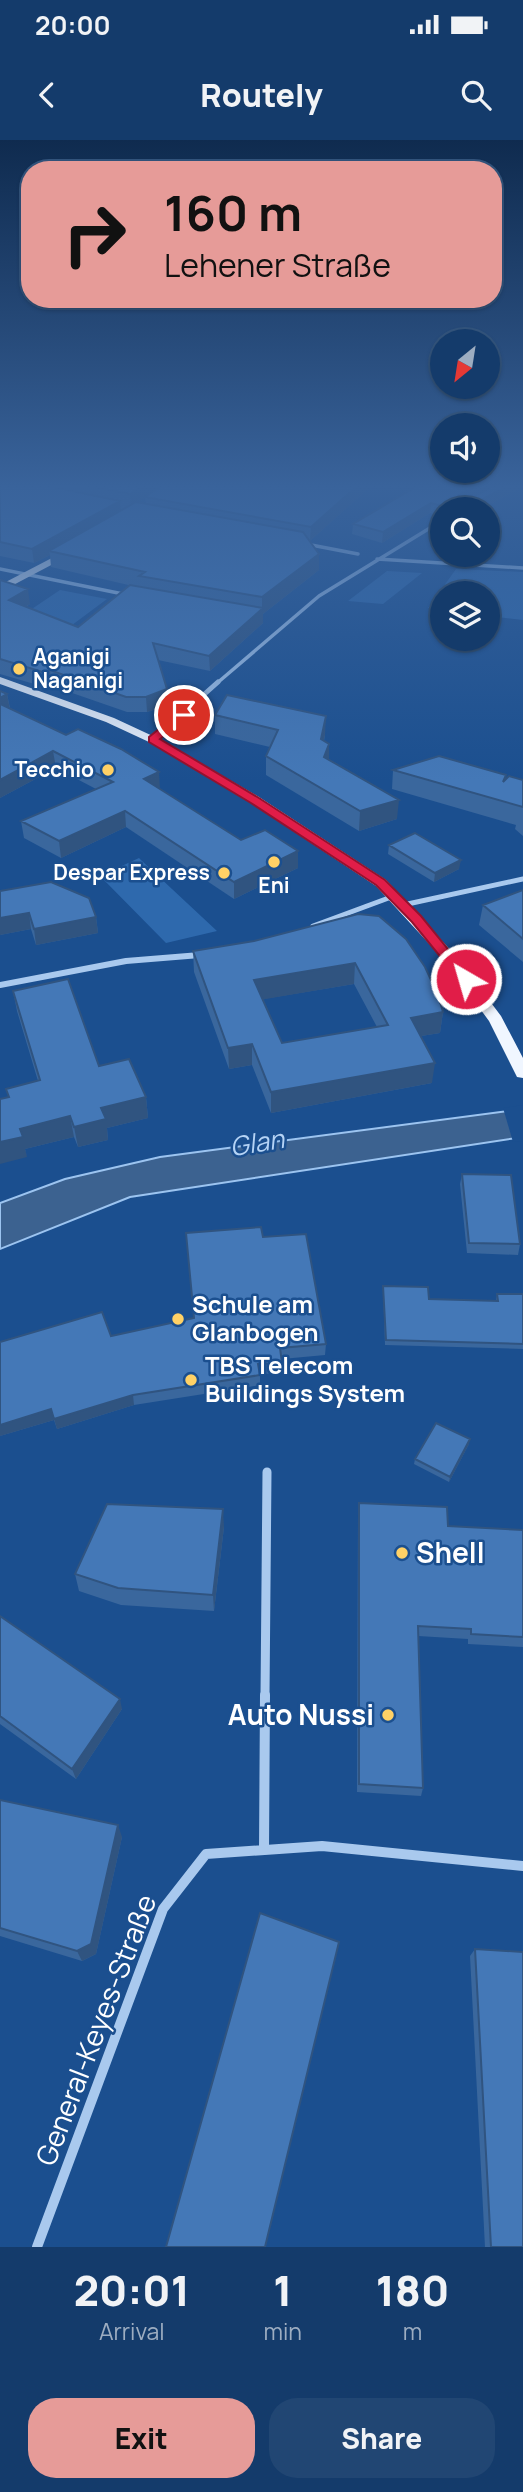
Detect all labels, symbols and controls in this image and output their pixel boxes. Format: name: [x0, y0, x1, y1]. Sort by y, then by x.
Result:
text: 20:00: [35, 7, 111, 43]
text: Routely: [200, 73, 323, 117]
icon: back: [28, 76, 66, 114]
icon: search: [457, 76, 495, 114]
text: 160 m: [164, 179, 302, 246]
icon: right: [49, 189, 140, 280]
text: Lehener Straße: [164, 243, 391, 287]
north arrow: [430, 329, 500, 399]
map controls: [430, 329, 500, 651]
button: sound: [430, 413, 500, 483]
button: search: [430, 497, 500, 567]
button: layers: [430, 581, 500, 651]
place label: Aganigi Naganigi: [33, 642, 123, 694]
marker: Aganigi Naganigi: [11, 661, 27, 677]
pin: [154, 685, 214, 745]
icon: arrive: [165, 696, 203, 734]
place label: Tecchio: [14, 755, 94, 783]
marker: Tecchio: [100, 762, 116, 778]
marker: Eni: [266, 854, 282, 870]
place label: Despar Express: [53, 858, 210, 886]
marker: Despar Express: [216, 865, 232, 881]
place label: Eni: [258, 871, 290, 899]
position arrow: [429, 942, 503, 1016]
water label: Glan: [227, 1120, 288, 1164]
place label: Schule am Glanbogen: [192, 1287, 319, 1348]
marker: Schule am Glanbogen: [170, 1311, 186, 1327]
place label: TBS Telecom Buildings System: [205, 1348, 405, 1409]
marker: TBS Telecom Buildings System: [183, 1372, 199, 1388]
place label: Shell: [416, 1533, 485, 1571]
marker: Shell: [394, 1545, 410, 1561]
place label: Auto Nussi: [228, 1695, 374, 1733]
marker: Auto Nussi: [380, 1707, 396, 1723]
street label: General-Keyes-Straße: [26, 1889, 164, 2171]
text: 20:01: [74, 2261, 190, 2319]
text: 1: [273, 2261, 292, 2319]
text: 180: [376, 2261, 449, 2319]
text: Arrival: [99, 2315, 165, 2347]
text: min: [263, 2315, 302, 2347]
text: m: [403, 2315, 422, 2347]
button: Exit: [28, 2398, 255, 2478]
button: Share: [269, 2398, 495, 2478]

